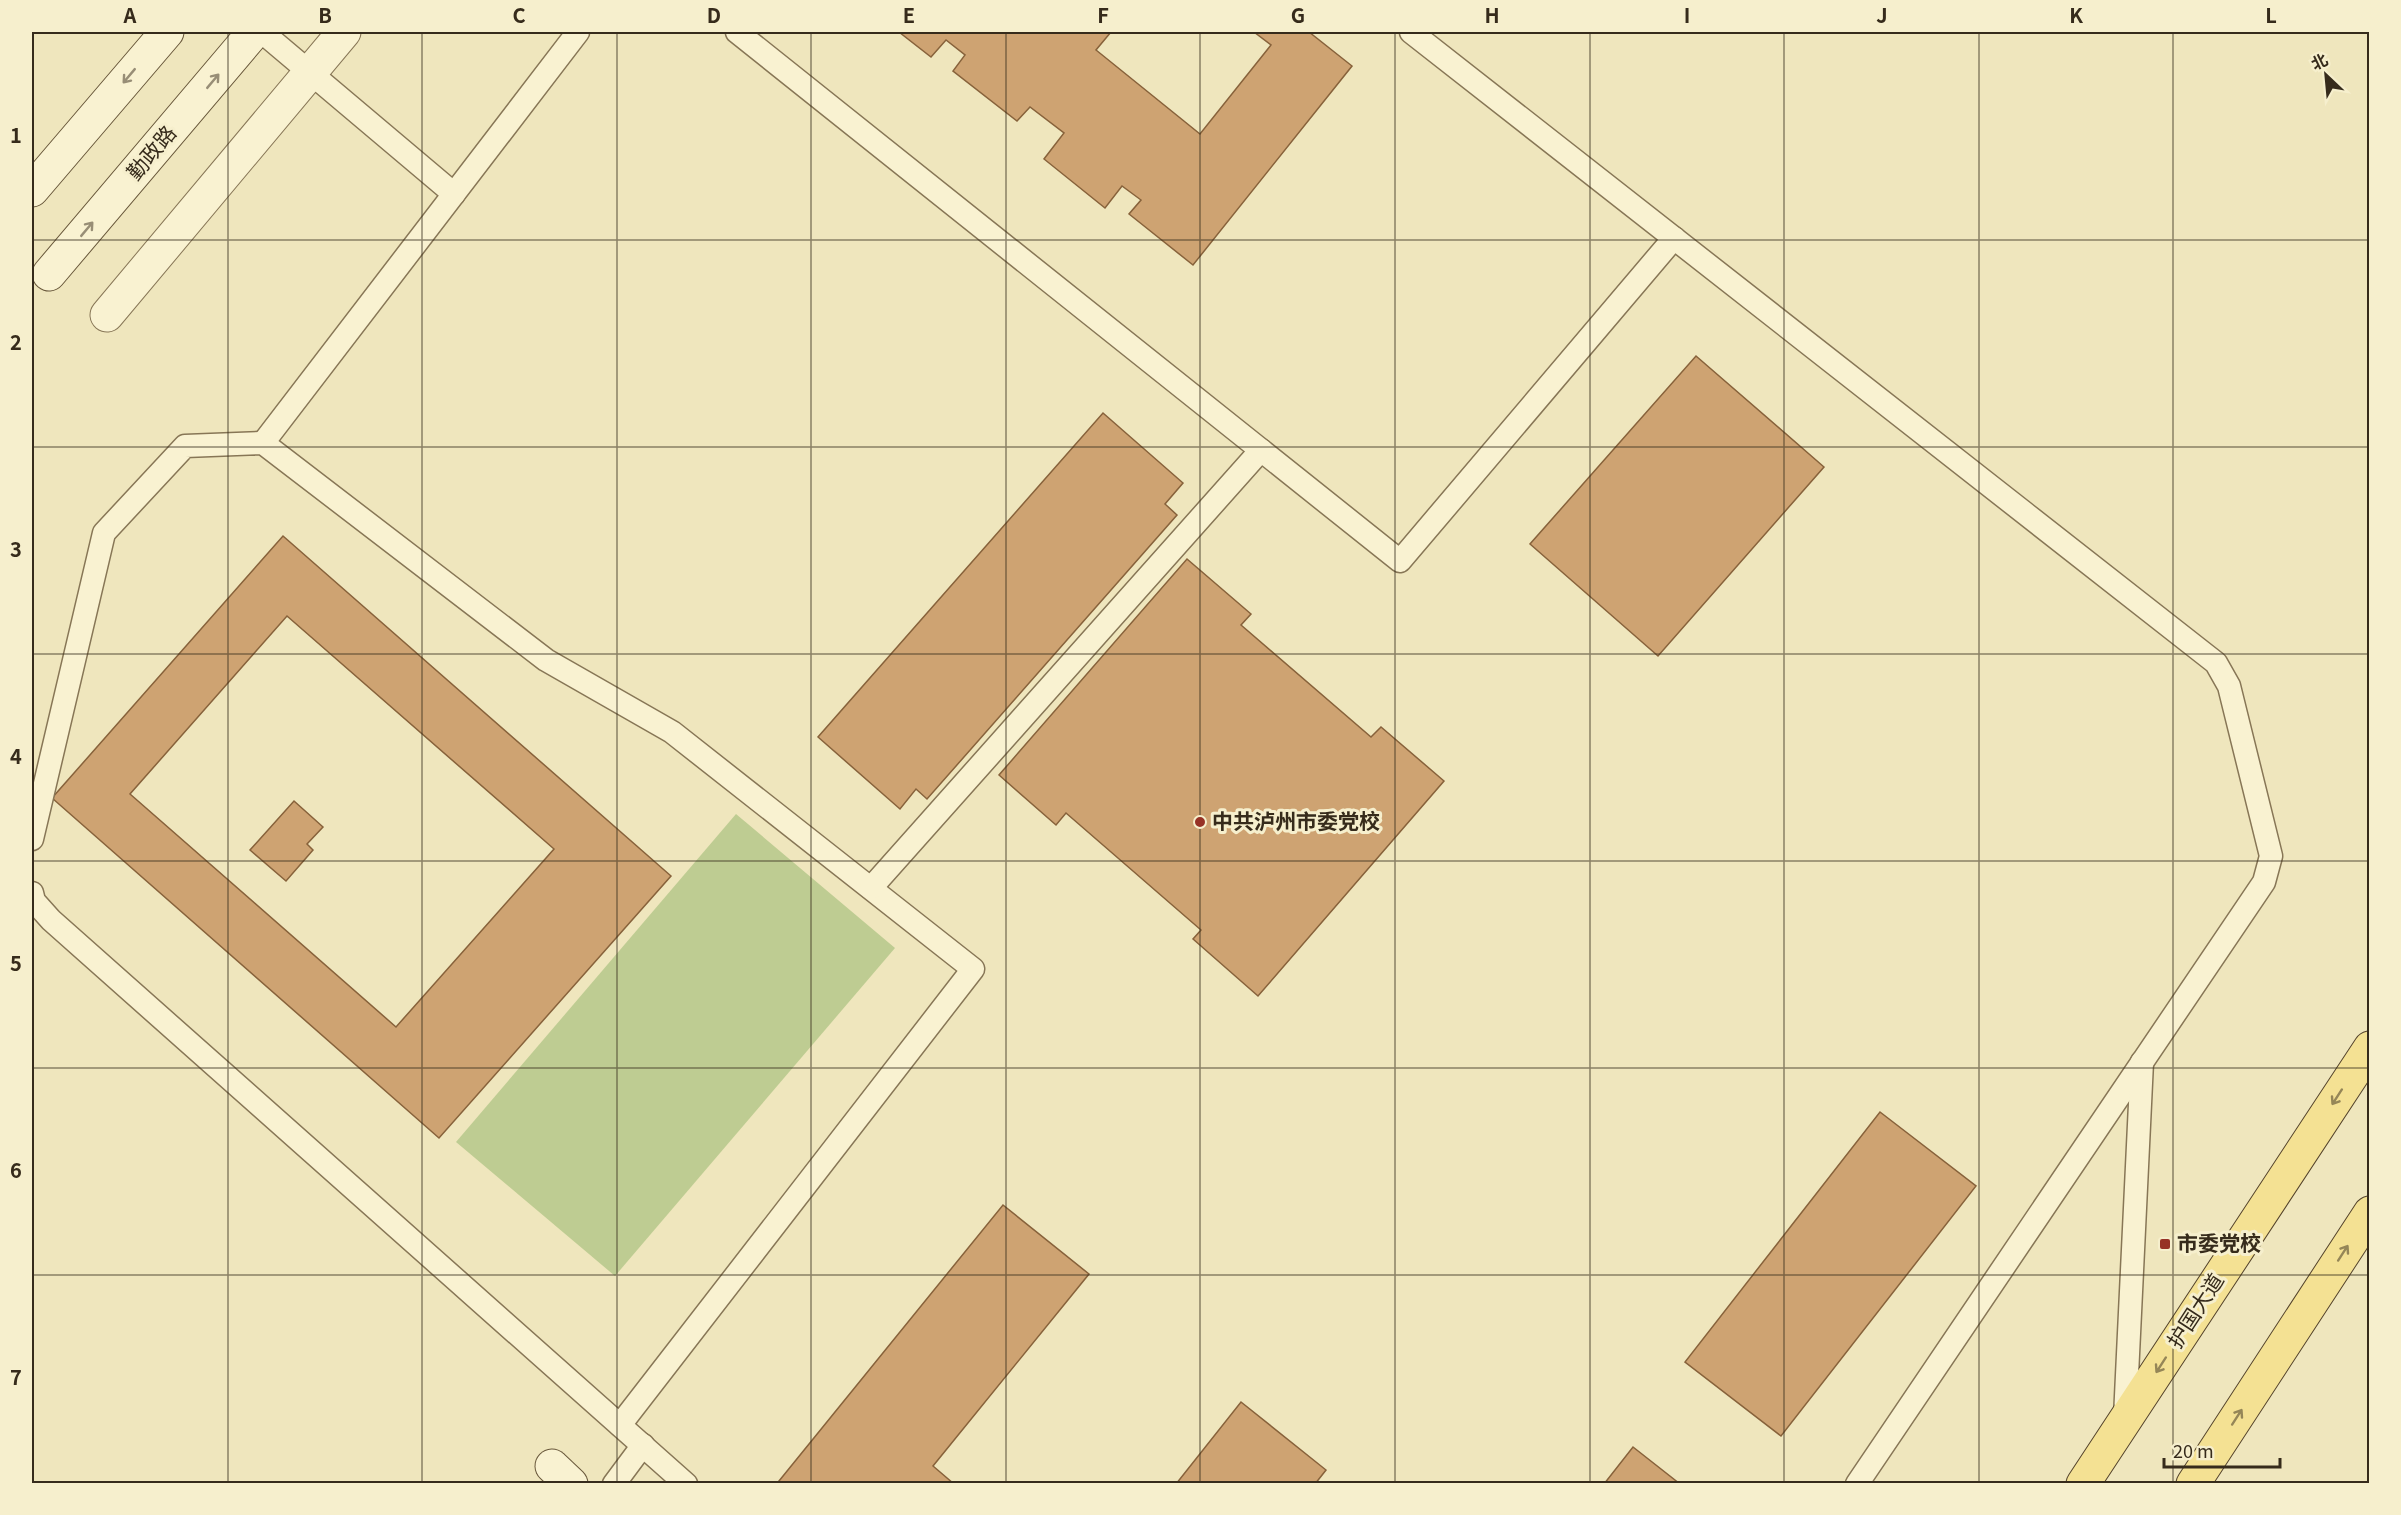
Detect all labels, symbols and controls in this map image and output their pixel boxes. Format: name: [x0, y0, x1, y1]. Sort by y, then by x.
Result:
text: A: [123, 0, 137, 29]
text: B: [318, 0, 332, 29]
text: C: [512, 0, 526, 29]
text: D: [707, 0, 721, 29]
text: E: [903, 0, 915, 29]
text: F: [1097, 0, 1109, 29]
text: G: [1291, 0, 1305, 29]
text: H: [1484, 0, 1500, 29]
text: I: [1684, 0, 1690, 29]
text: J: [1876, 0, 1888, 29]
text: K: [2069, 0, 2083, 29]
text: L: [2265, 0, 2277, 29]
north arrow: [2296, 45, 2356, 105]
text: 北: [2307, 46, 2331, 75]
one-way arrow: [122, 68, 135, 84]
one-way arrow: [206, 73, 219, 89]
street label: 勤政路: [119, 118, 182, 185]
text: 1: [10, 120, 22, 149]
one-way arrow: [80, 222, 93, 238]
text: 2: [10, 327, 22, 356]
text: 3: [10, 534, 22, 563]
text: 4: [10, 741, 22, 770]
place label: 中共泸州市委党校: [1212, 805, 1380, 835]
marker: 中共泸州市委党校: [1193, 815, 1207, 829]
text: 5: [10, 948, 22, 977]
one-way arrow: [2331, 1088, 2343, 1105]
text: 6: [10, 1155, 22, 1184]
place label: 市委党校: [2177, 1227, 2261, 1257]
marker: 市委党校: [2158, 1237, 2172, 1251]
one-way arrow: [2337, 1246, 2349, 1262]
street label: 护国大道: [2159, 1267, 2230, 1353]
one-way arrow: [2155, 1356, 2167, 1373]
text: 7: [10, 1362, 22, 1391]
one-way arrow: [2231, 1409, 2243, 1426]
scale bar: [2164, 1431, 2280, 1469]
text: 20 m: [2173, 1437, 2214, 1463]

